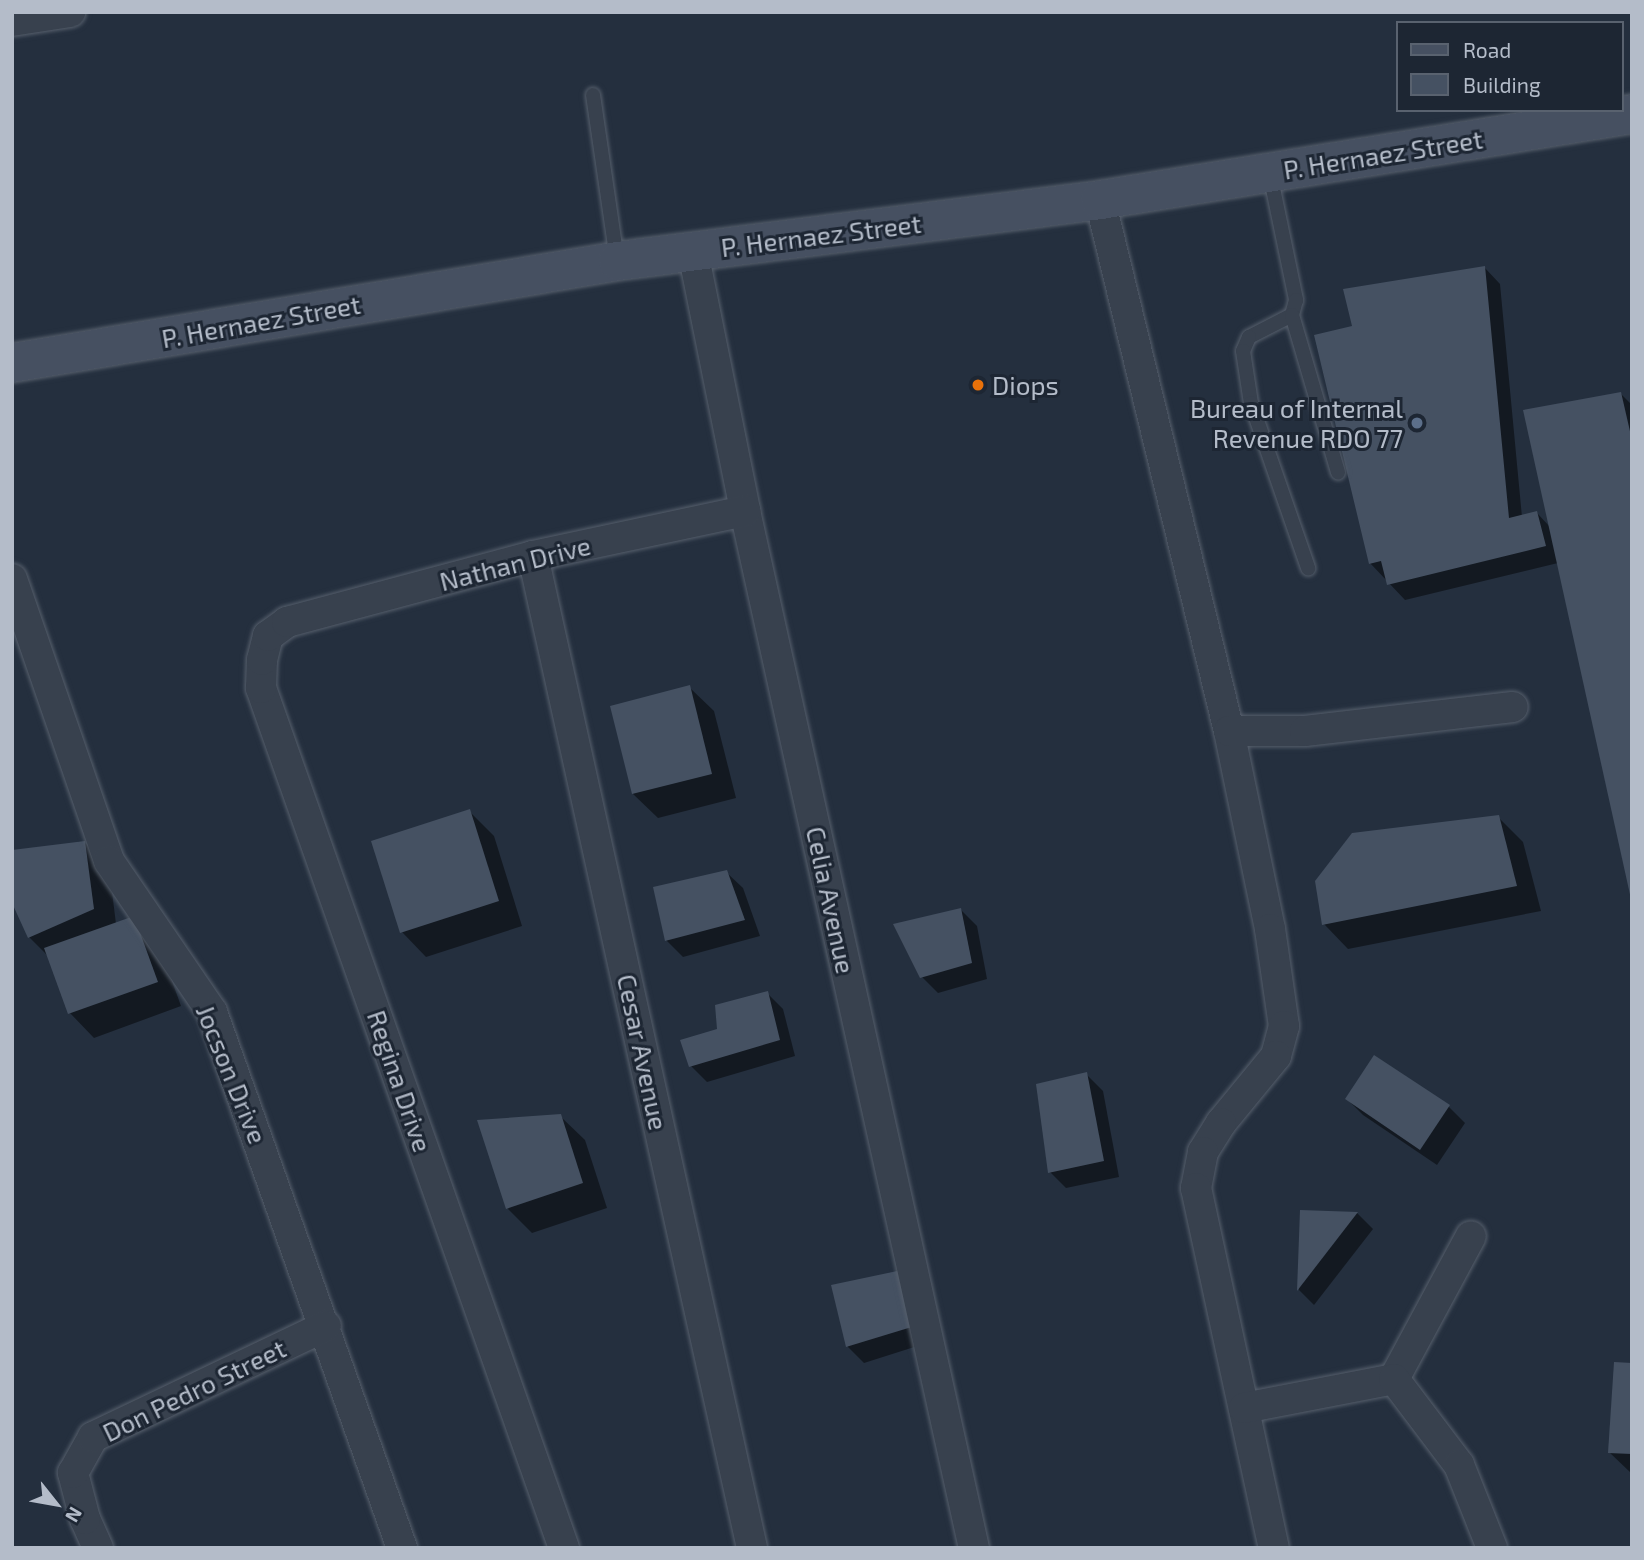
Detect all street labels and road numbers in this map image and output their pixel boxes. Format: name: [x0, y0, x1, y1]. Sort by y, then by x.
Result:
street label: P. Hernaez Street: [1281, 123, 1485, 185]
street label: P. Hernaez Street: [719, 207, 923, 263]
street label: P. Hernaez Street: [159, 288, 363, 354]
street label: Nathan Drive: [436, 529, 594, 597]
street label: Celia Avenue: [800, 823, 862, 977]
street label: Cesar Avenue: [611, 971, 675, 1133]
street label: Jocson Drive: [190, 1000, 274, 1148]
street label: Regina Drive: [361, 1006, 439, 1156]
street label: Don Pedro Street: [97, 1332, 291, 1448]

